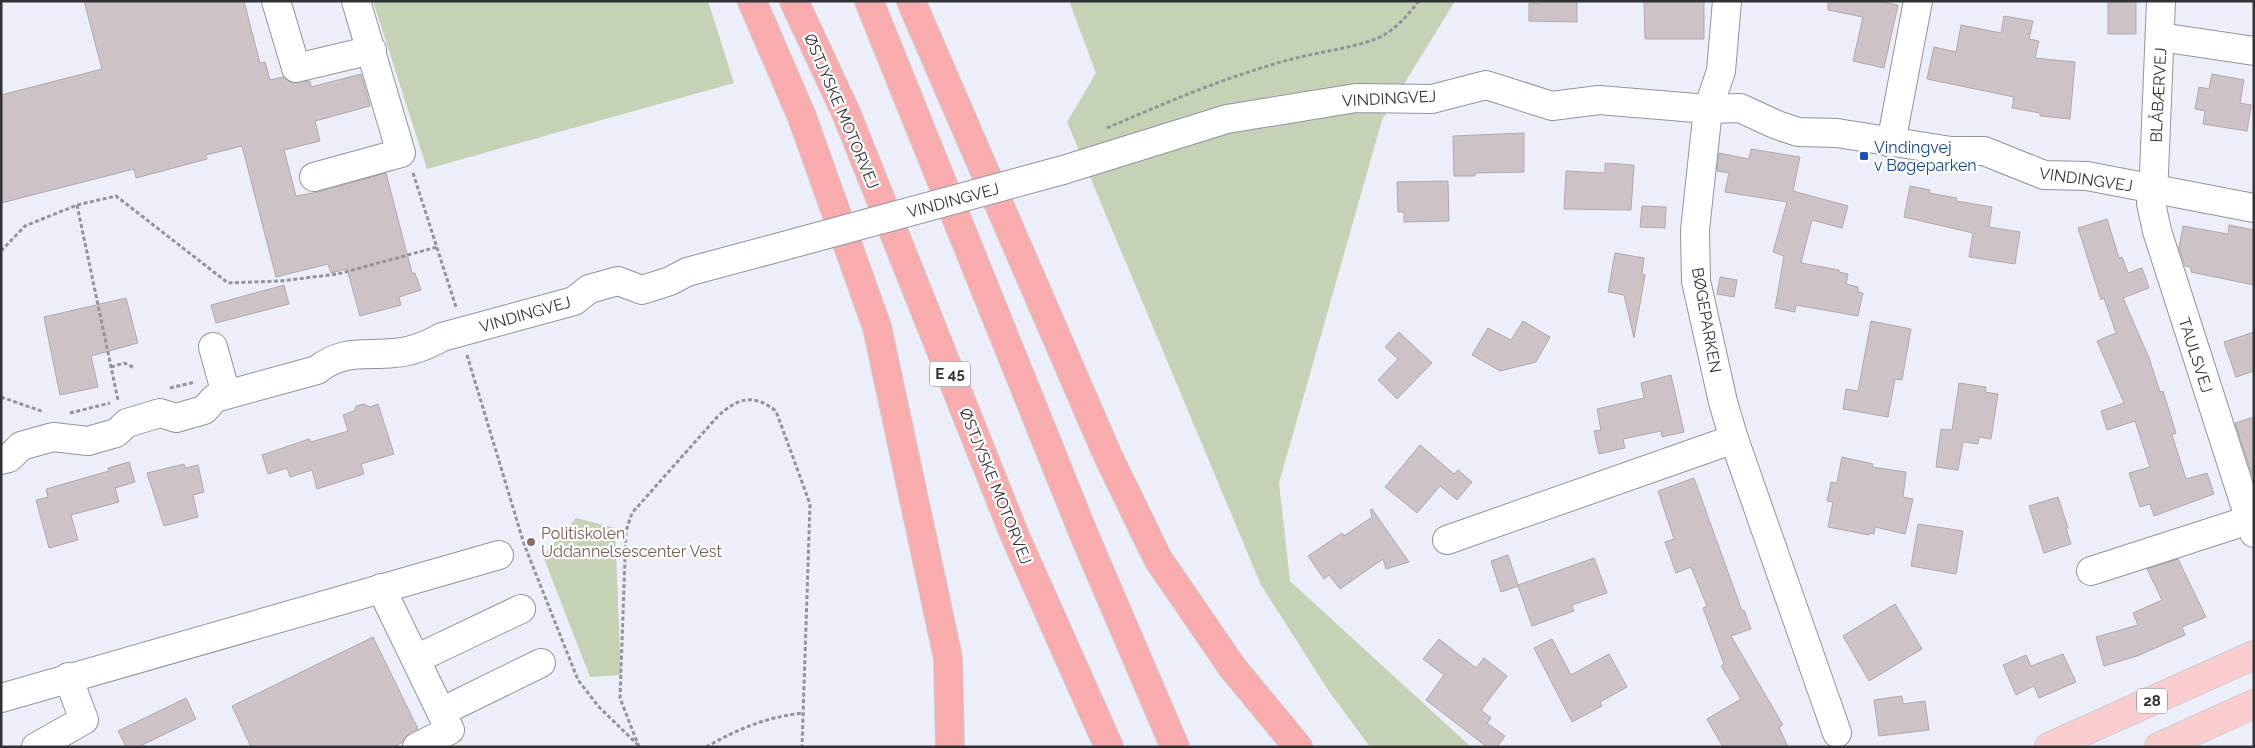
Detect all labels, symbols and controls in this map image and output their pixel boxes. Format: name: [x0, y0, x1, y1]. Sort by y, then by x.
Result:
street label: ØSTJYSKE MOTORVEJ: [800, 31, 883, 192]
street label: BLÅBÆRVEJ: [2146, 47, 2170, 143]
street label: VINDINGVEJ: [1341, 87, 1437, 110]
place label: Vindingvej v Bøgeparken: [1874, 138, 1977, 175]
marker: Vindingvej v Bøgeparken: [1858, 150, 1870, 162]
street label: VINDINGVEJ: [2038, 164, 2134, 195]
street label: VINDINGVEJ: [905, 179, 1001, 222]
street label: BØGEPARKEN: [1688, 266, 1725, 374]
street label: VINDINGVEJ: [477, 292, 573, 337]
street label: TAULSVEJ: [2174, 315, 2217, 395]
road number: E 45: [930, 362, 970, 386]
street label: ØSTJYSKE MOTORVEJ: [955, 405, 1036, 567]
place label: Politiskolen Uddannelsescenter Vest: [541, 524, 722, 561]
marker: Politiskolen Uddannelsescenter Vest: [525, 536, 537, 548]
road number: 28: [2137, 688, 2167, 714]

